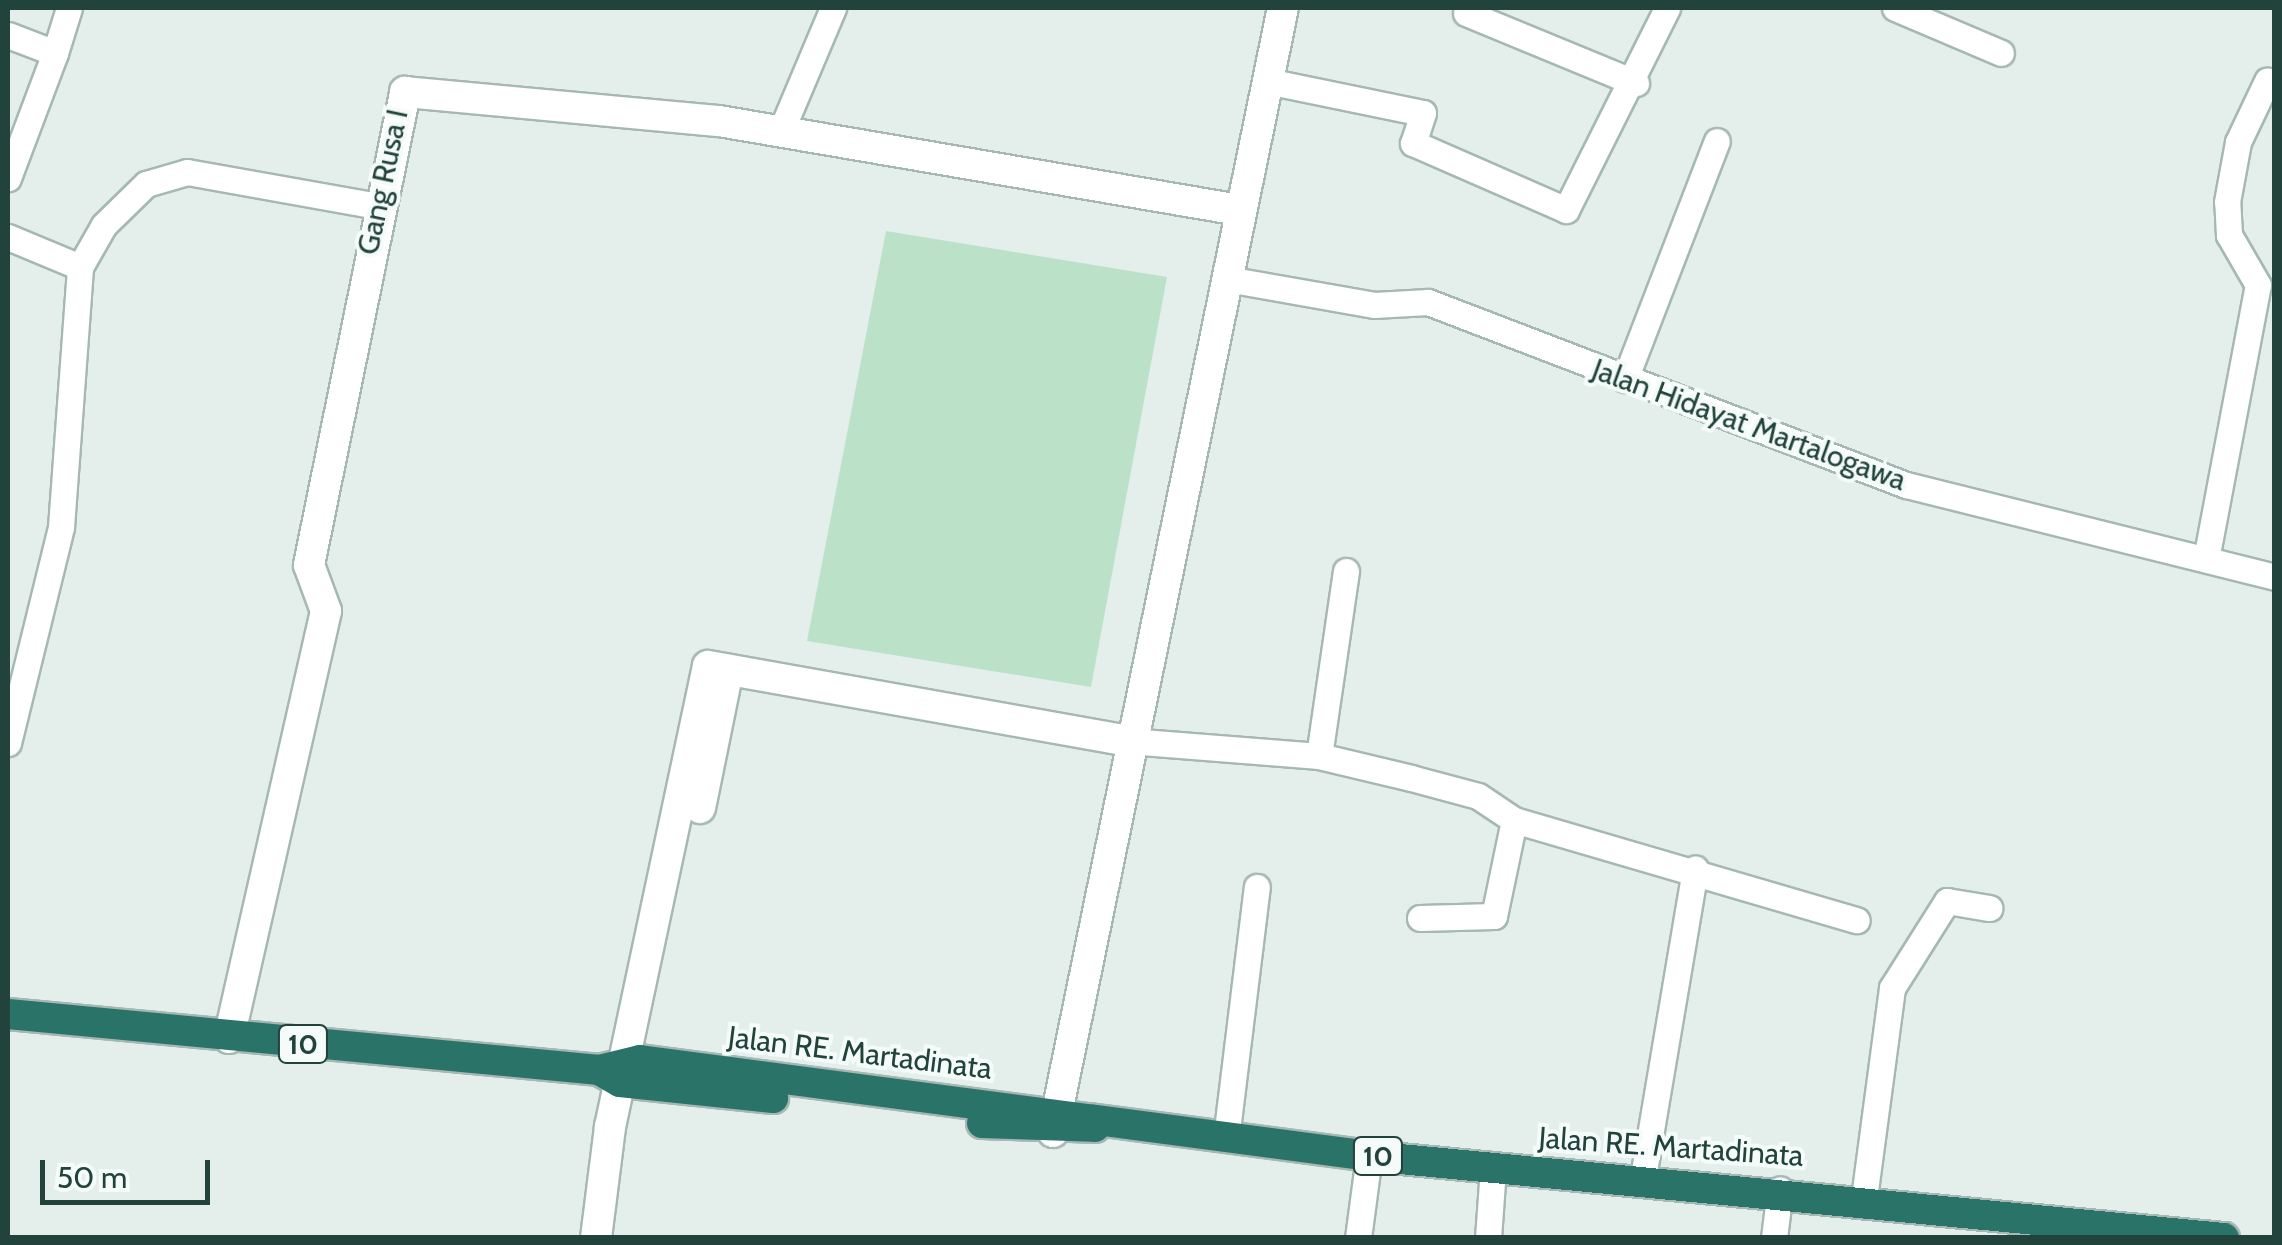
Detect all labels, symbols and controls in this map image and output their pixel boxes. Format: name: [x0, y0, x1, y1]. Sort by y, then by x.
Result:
street label: Gang Rusa I: [350, 106, 416, 258]
street label: Jalan Hidayat Martalogawa: [1587, 351, 1911, 499]
street label: Jalan RE. Martadinata: [726, 1019, 994, 1087]
road number: 10: [276, 1021, 330, 1067]
street label: Jalan RE. Martadinata: [1537, 1120, 1805, 1174]
road number: 10: [1350, 1133, 1406, 1179]
scale bar: [45, 1140, 215, 1202]
text: 50 m: [57, 1159, 127, 1196]

